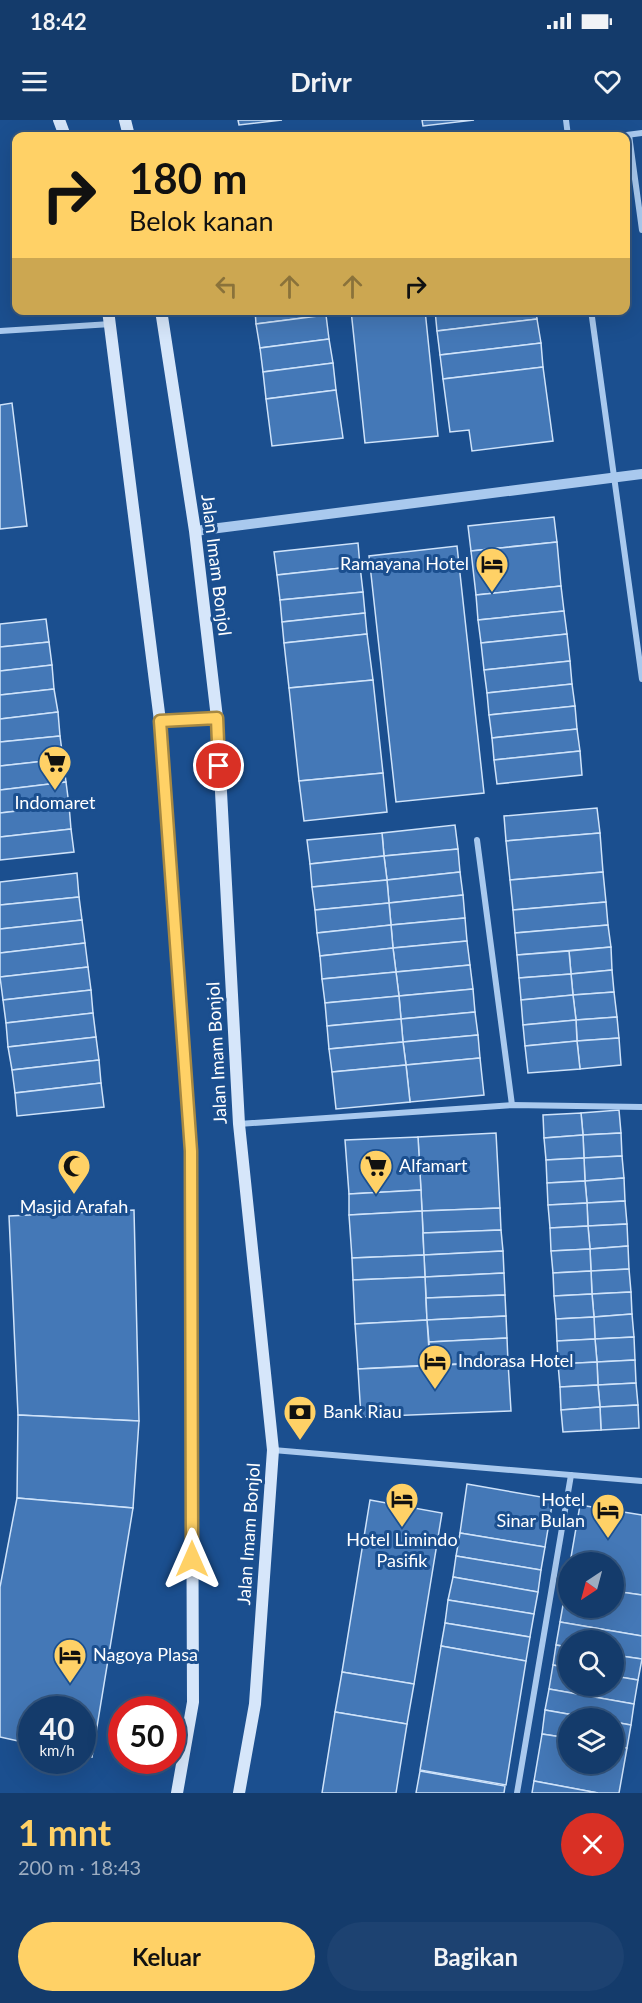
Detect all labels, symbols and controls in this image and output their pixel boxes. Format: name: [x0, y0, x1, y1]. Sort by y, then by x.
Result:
text: 18:42: [30, 8, 87, 35]
icon: menu: [18, 65, 51, 98]
text: Drivr: [290, 65, 352, 98]
icon: heart: [591, 65, 624, 98]
text: 180 m: [129, 153, 247, 203]
icon: right: [30, 156, 108, 234]
text: Belok kanan: [129, 204, 274, 237]
icon: left: [210, 270, 243, 303]
icon: ahead: [273, 270, 306, 303]
icon: ahead: [336, 270, 369, 303]
icon: right: [399, 270, 432, 303]
street label: Jalan Imam Bonjol: [197, 493, 237, 637]
hotel icon: Ramayana Hotel: [474, 546, 510, 593]
place label: Ramayana Hotel: [340, 552, 469, 574]
pin: [193, 740, 244, 791]
supermarket icon: Indomaret: [37, 744, 73, 791]
icon: arrive: [202, 749, 235, 782]
place label: Indomaret: [14, 791, 96, 813]
street label: Jalan Imam Bonjol: [201, 981, 231, 1125]
mosque icon: Masjid Arafah: [56, 1148, 92, 1195]
supermarket icon: Alfamart: [358, 1148, 394, 1195]
place label: Alfamart: [399, 1154, 468, 1176]
place label: Masjid Arafah: [20, 1195, 128, 1217]
hotel icon: Indorasa Hotel: [417, 1343, 453, 1390]
place label: Indorasa Hotel: [458, 1349, 574, 1371]
bank icon: Bank Riau: [282, 1394, 318, 1441]
place label: Bank Riau: [323, 1400, 402, 1422]
street label: Jalan Imam Bonjol: [232, 1462, 264, 1606]
hotel icon: Hotel Limindo Pasifik: [384, 1481, 420, 1528]
place label: Hotel Sinar Bulan: [497, 1488, 585, 1531]
hotel icon: Hotel Sinar Bulan: [590, 1492, 626, 1539]
position arrow: [160, 1527, 224, 1591]
place label: Hotel Limindo Pasifik: [346, 1528, 458, 1571]
north arrow: [558, 1552, 624, 1618]
map controls: [558, 1552, 624, 1774]
button: search: [558, 1630, 624, 1696]
hotel icon: Nagoya Plasa: [52, 1637, 88, 1684]
place label: Nagoya Plasa: [93, 1643, 198, 1665]
speed limit sign: 50: [108, 1696, 186, 1774]
button: layers: [558, 1708, 624, 1774]
text: 40: [40, 1710, 74, 1746]
text: km/h: [39, 1741, 75, 1759]
text: 1 mnt: [18, 1810, 111, 1854]
button: close: [561, 1813, 624, 1876]
text: 200 m · 18:43: [18, 1855, 141, 1879]
button: Keluar: [18, 1922, 315, 1991]
button: Bagikan: [327, 1922, 624, 1991]

